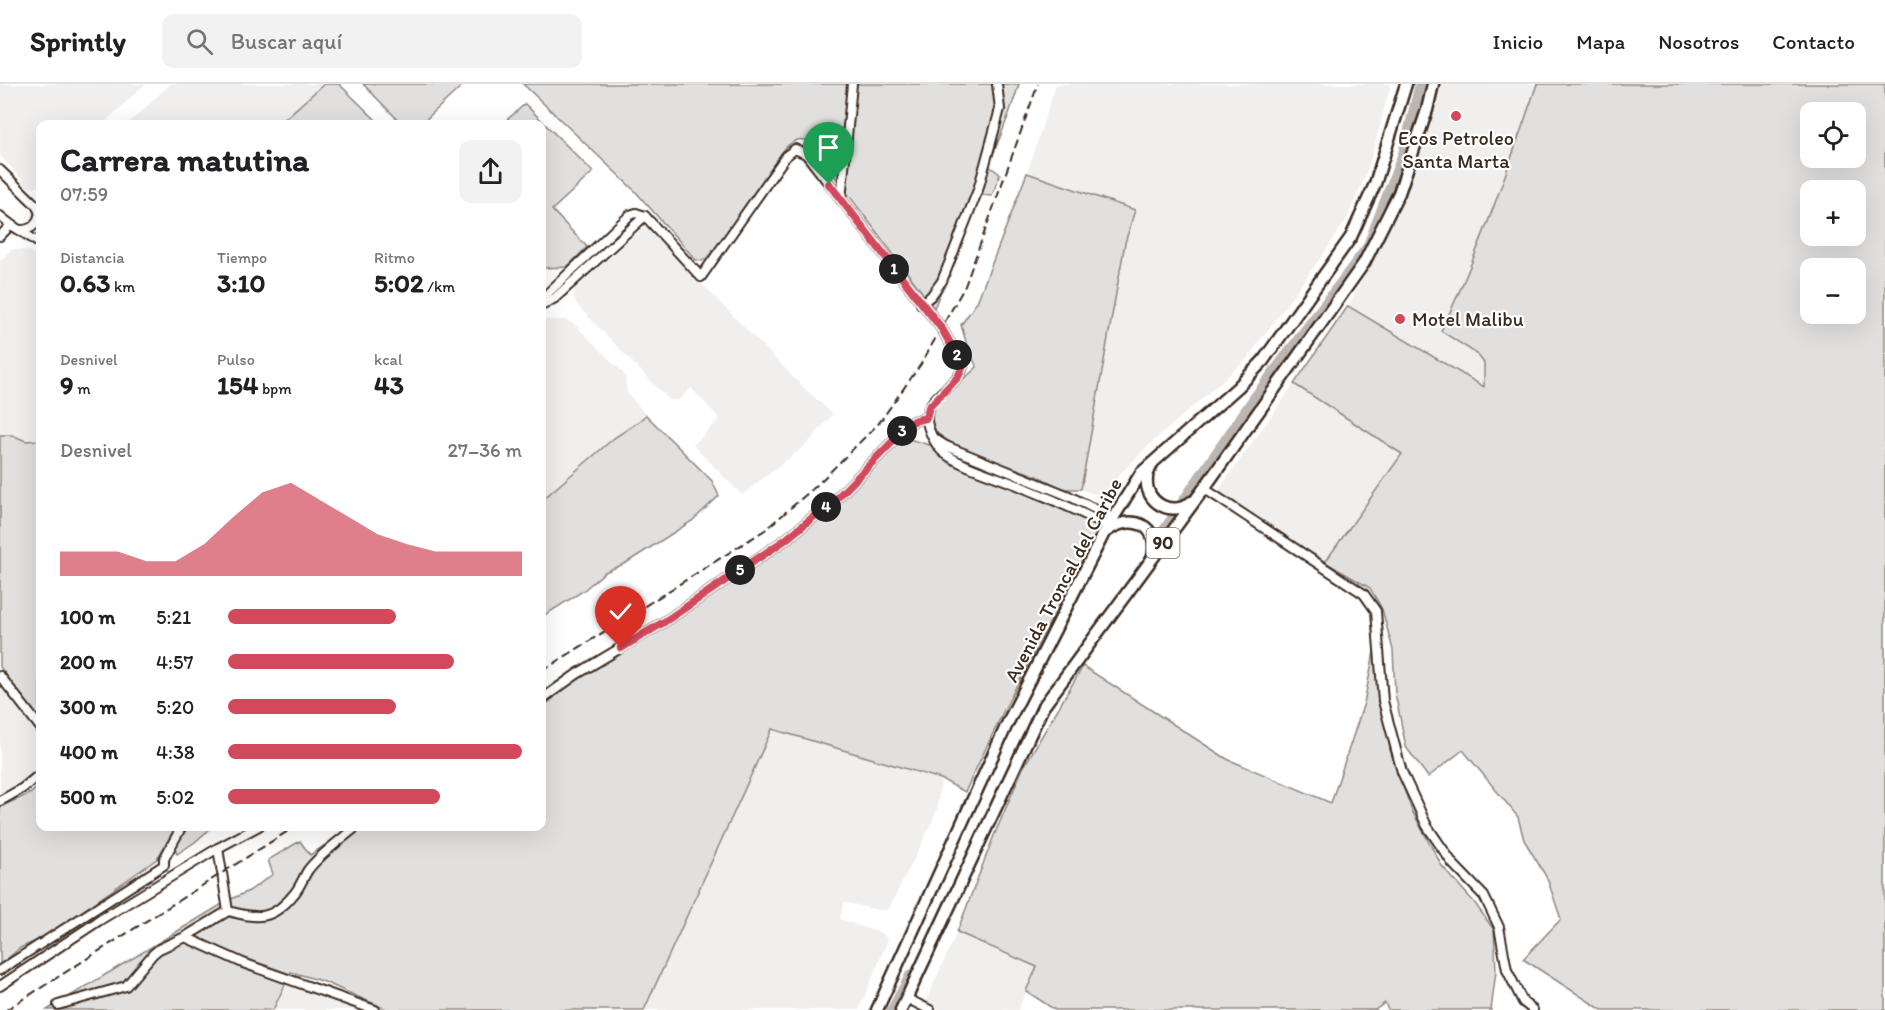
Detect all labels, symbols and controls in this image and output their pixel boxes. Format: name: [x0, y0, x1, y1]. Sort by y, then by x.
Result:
search box: [162, 14, 582, 68]
text: Sprintly: [30, 24, 126, 58]
icon: search: [183, 25, 216, 58]
text: Buscar aquí: [231, 28, 342, 55]
text: Inicio: [1493, 29, 1543, 54]
text: Mapa: [1576, 29, 1625, 54]
text: Nosotros: [1658, 29, 1739, 54]
text: Contacto: [1772, 29, 1855, 54]
map controls: [1800, 102, 1866, 324]
button: locate: [1800, 102, 1866, 168]
marker: Ecos Petroleo Santa Marta: [1449, 109, 1463, 123]
pin: [803, 122, 854, 184]
place label: Ecos Petroleo Santa Marta: [1398, 126, 1514, 173]
icon: arrive: [812, 131, 845, 164]
text: Carrera matutina: [60, 140, 309, 179]
button: share: [459, 140, 522, 203]
button: +: [1800, 180, 1866, 246]
text: 07:59: [60, 182, 108, 206]
text: Distancia: [60, 248, 125, 267]
text: Tiempo: [217, 248, 267, 267]
text: Ritmo: [374, 248, 415, 267]
pin: 1: [879, 254, 909, 284]
button: −: [1800, 258, 1866, 324]
text: 1: [890, 259, 898, 278]
text: 0.63: [60, 267, 110, 299]
text: 3:10: [217, 267, 266, 299]
text: 5:02: [374, 267, 424, 299]
text: km: [110, 277, 135, 296]
text: /km: [424, 277, 455, 296]
place label: Motel Malibu: [1412, 307, 1524, 331]
marker: Motel Malibu: [1393, 312, 1407, 326]
pin: 2: [942, 340, 972, 370]
text: 2: [953, 345, 961, 364]
text: Desnivel: [60, 350, 118, 369]
text: Pulso: [217, 350, 255, 369]
text: kcal: [374, 350, 402, 369]
text: 9: [60, 369, 74, 401]
text: 154: [217, 369, 258, 401]
text: 43: [374, 369, 404, 401]
text: m: [74, 379, 91, 398]
text: bpm: [258, 379, 292, 398]
pin: 3: [887, 416, 917, 446]
text: 3: [898, 421, 906, 440]
text: Desnivel: [60, 438, 132, 462]
text: 27–36 m: [448, 438, 522, 462]
street label: Avenida Troncal del Caribe: [999, 474, 1127, 686]
pin: 4: [811, 492, 841, 522]
text: 4: [821, 497, 831, 516]
road number: 90: [1146, 528, 1180, 558]
pin: 5: [725, 555, 755, 585]
text: 5: [736, 560, 744, 579]
pin: [595, 586, 646, 648]
icon: check: [604, 595, 637, 628]
text: 100 m: [60, 605, 115, 629]
text: 5:21: [156, 605, 191, 629]
text: 200 m: [60, 650, 116, 674]
text: 4:57: [156, 650, 193, 674]
text: 300 m: [60, 695, 117, 719]
text: 5:20: [156, 695, 194, 719]
text: 400 m: [60, 740, 118, 764]
text: 4:38: [156, 740, 195, 764]
text: 500 m: [60, 785, 116, 809]
text: 5:02: [156, 785, 194, 809]

